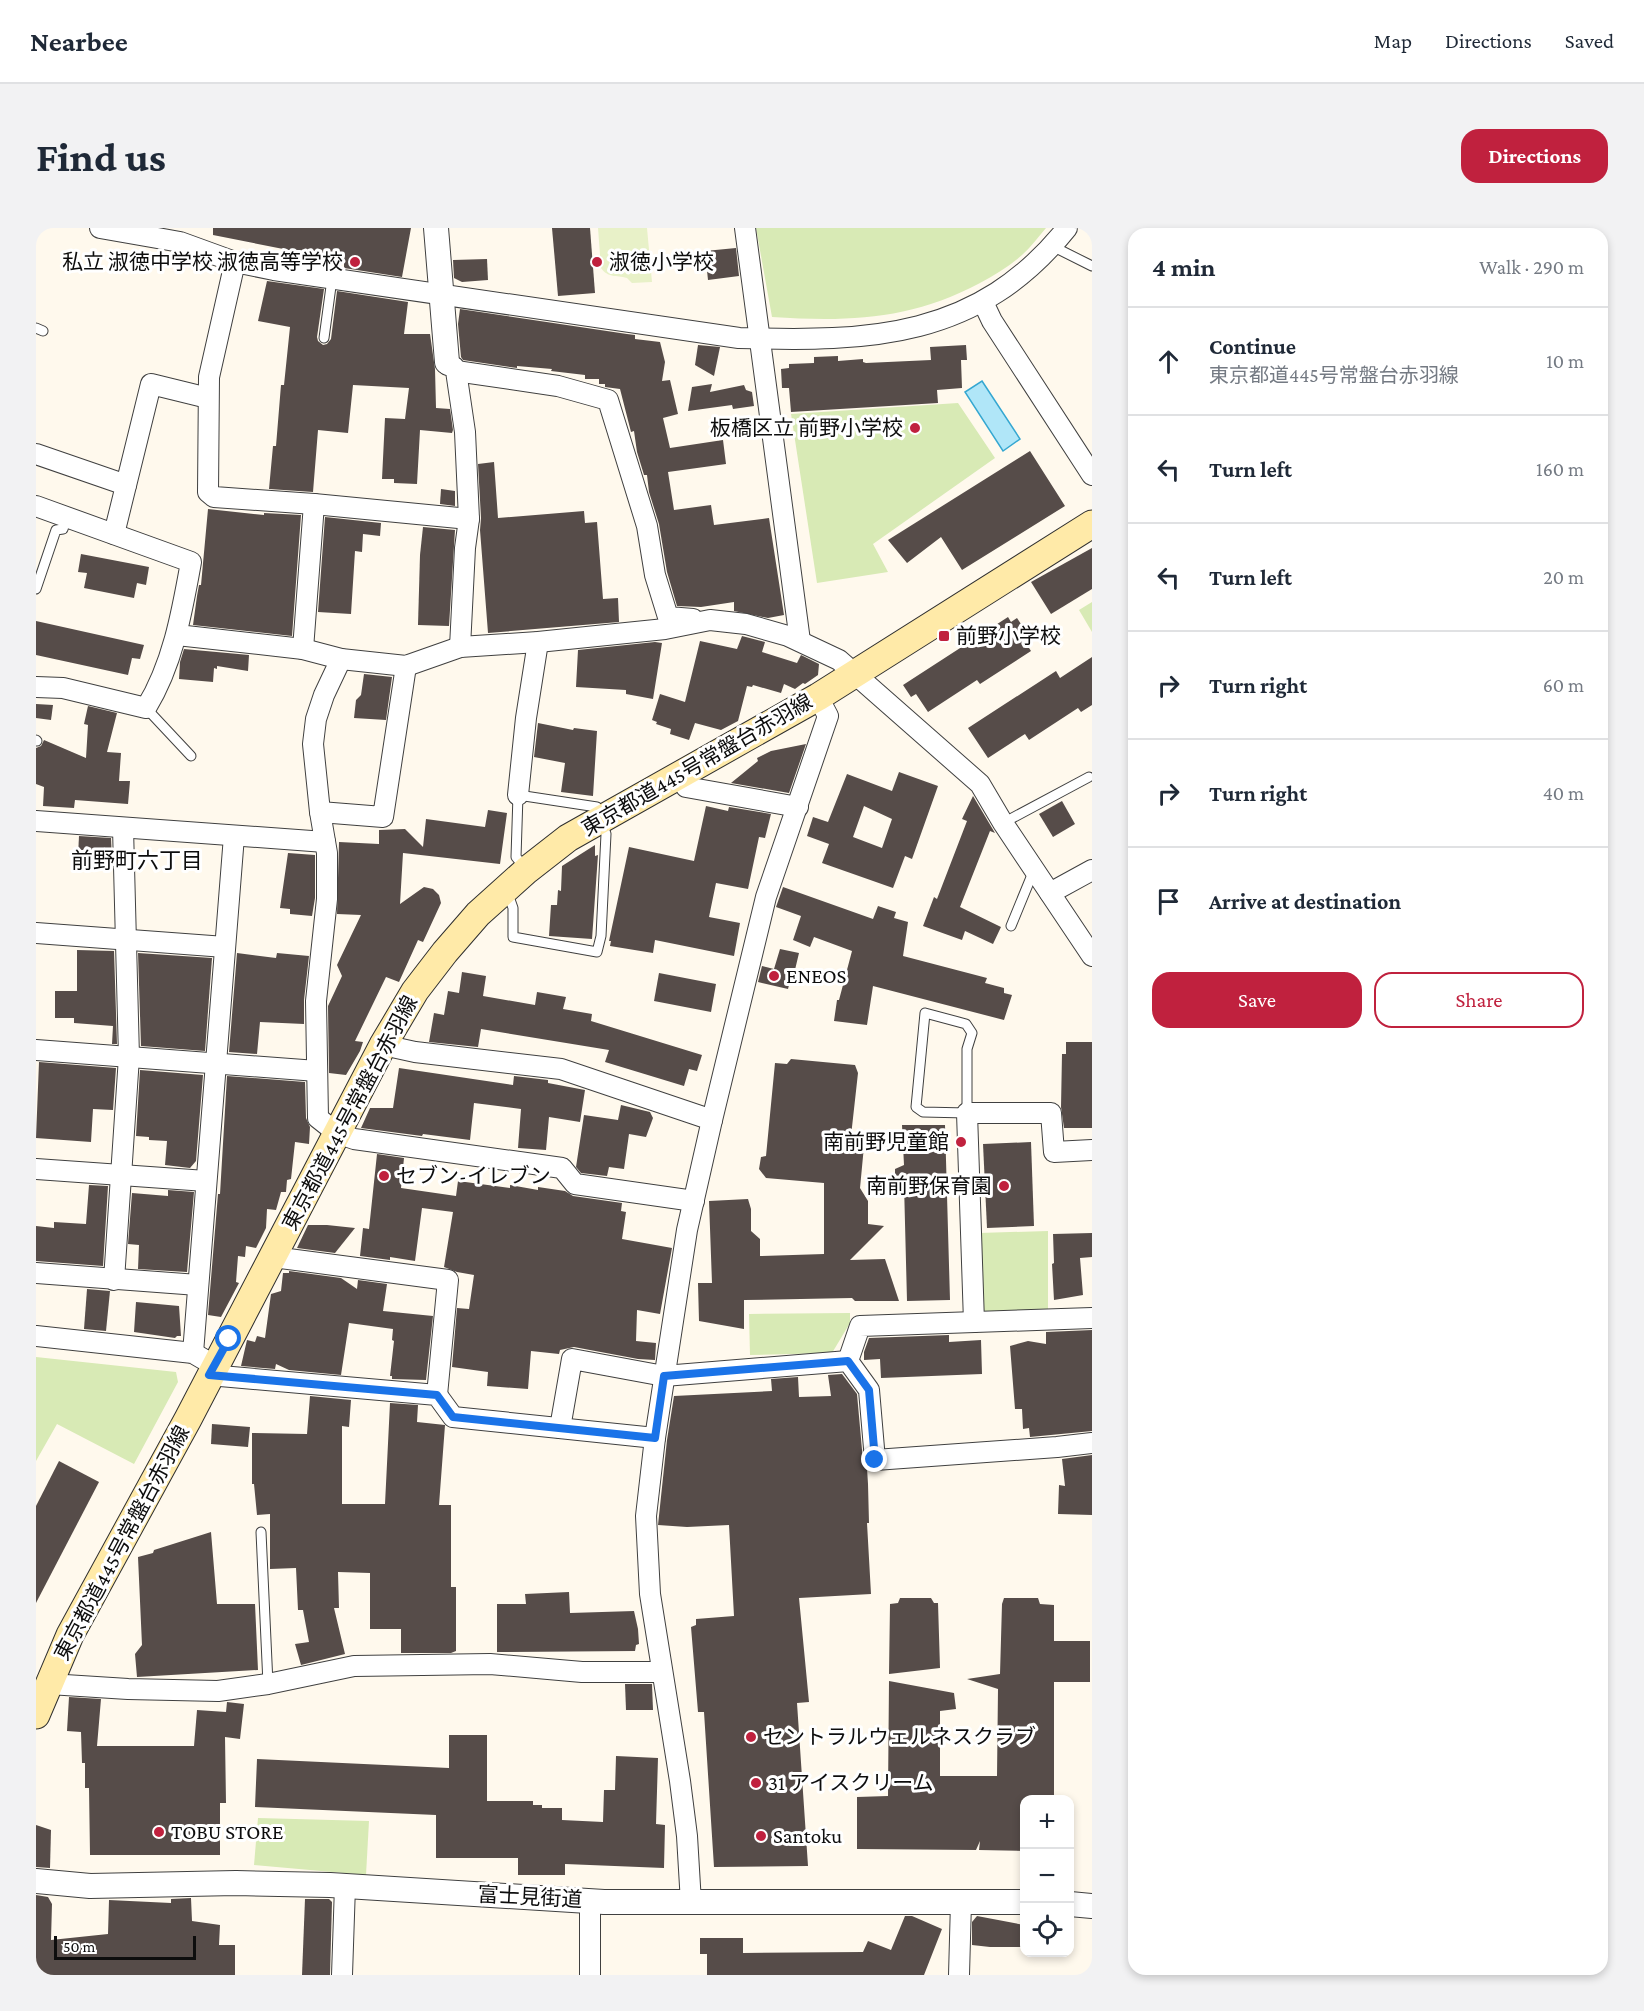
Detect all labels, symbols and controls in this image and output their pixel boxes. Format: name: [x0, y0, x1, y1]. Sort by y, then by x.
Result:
text: Nearbee: [30, 26, 128, 57]
text: Map: [1374, 29, 1412, 53]
text: Directions: [1445, 29, 1532, 53]
text: Saved: [1565, 29, 1614, 53]
button: Directions: [1461, 129, 1608, 183]
text: Find us: [36, 133, 166, 180]
place label: 私立 淑徳中学校 淑徳高等学校: [62, 250, 343, 274]
place label: 淑徳小学校: [609, 250, 714, 274]
text: 4 min: [1152, 253, 1216, 282]
marker: 私立 淑徳中学校 淑徳高等学校: [348, 255, 362, 269]
marker: 淑徳小学校: [590, 255, 604, 269]
text: Walk · 290 m: [1479, 256, 1584, 278]
text: Continue: [1209, 334, 1296, 359]
icon: ahead: [1152, 345, 1185, 378]
text: 10 m: [1546, 350, 1584, 372]
text: 東京都道445号常盤台赤羽線: [1209, 364, 1459, 386]
place label: 板橋区立 前野小学校: [710, 416, 903, 440]
marker: 板橋区立 前野小学校: [908, 421, 922, 435]
icon: left: [1152, 453, 1185, 486]
text: Turn left: [1209, 457, 1292, 482]
text: 160 m: [1536, 458, 1584, 480]
icon: left: [1152, 561, 1185, 594]
text: Turn left: [1209, 565, 1292, 590]
text: 20 m: [1543, 566, 1584, 588]
place label: 前野小学校: [956, 624, 1061, 648]
marker: 前野小学校: [937, 629, 951, 643]
icon: right: [1152, 669, 1185, 702]
text: Turn right: [1209, 673, 1307, 698]
text: 60 m: [1543, 674, 1584, 696]
street label: 東京都道445号常盤台赤羽線: [577, 689, 817, 841]
icon: right: [1152, 777, 1185, 810]
text: Turn right: [1209, 781, 1307, 806]
text: 40 m: [1543, 782, 1584, 804]
district label: 前野町六丁目: [71, 848, 203, 873]
icon: arrive: [1152, 885, 1185, 918]
text: Arrive at destination: [1209, 889, 1401, 914]
place label: ENEOS: [786, 964, 847, 988]
marker: ENEOS: [767, 969, 781, 983]
button: Save: [1152, 972, 1362, 1028]
button: Share: [1374, 972, 1584, 1028]
street label: 東京都道445号常盤台赤羽線: [278, 992, 422, 1234]
place label: 南前野児童館: [823, 1130, 949, 1154]
marker: 南前野児童館: [954, 1135, 968, 1149]
place label: セブン-イレブン: [396, 1164, 551, 1188]
marker: セブン-イレブン: [377, 1169, 391, 1183]
place label: 南前野保育園: [866, 1174, 992, 1198]
marker: 南前野保育園: [997, 1179, 1011, 1193]
route start: [215, 1325, 241, 1351]
street label: 東京都道445号常盤台赤羽線: [50, 1422, 194, 1664]
route end: [861, 1446, 887, 1472]
place label: セントラルウェルネスクラブ: [763, 1725, 1036, 1749]
marker: セントラルウェルネスクラブ: [744, 1730, 758, 1744]
place label: 31 アイスクリーム: [768, 1771, 934, 1795]
marker: 31 アイスクリーム: [749, 1776, 763, 1790]
map controls: [1020, 1795, 1074, 1957]
button: +: [1020, 1795, 1074, 1849]
place label: TOBU STORE: [171, 1820, 283, 1844]
place label: Santoku: [773, 1824, 842, 1848]
marker: TOBU STORE: [152, 1825, 166, 1839]
marker: Santoku: [754, 1829, 768, 1843]
button: −: [1020, 1849, 1074, 1903]
street label: 富士見街道: [477, 1882, 583, 1912]
button: locate: [1020, 1903, 1074, 1957]
scale bar: [54, 1933, 196, 1960]
text: 50 m: [63, 1938, 95, 1955]

